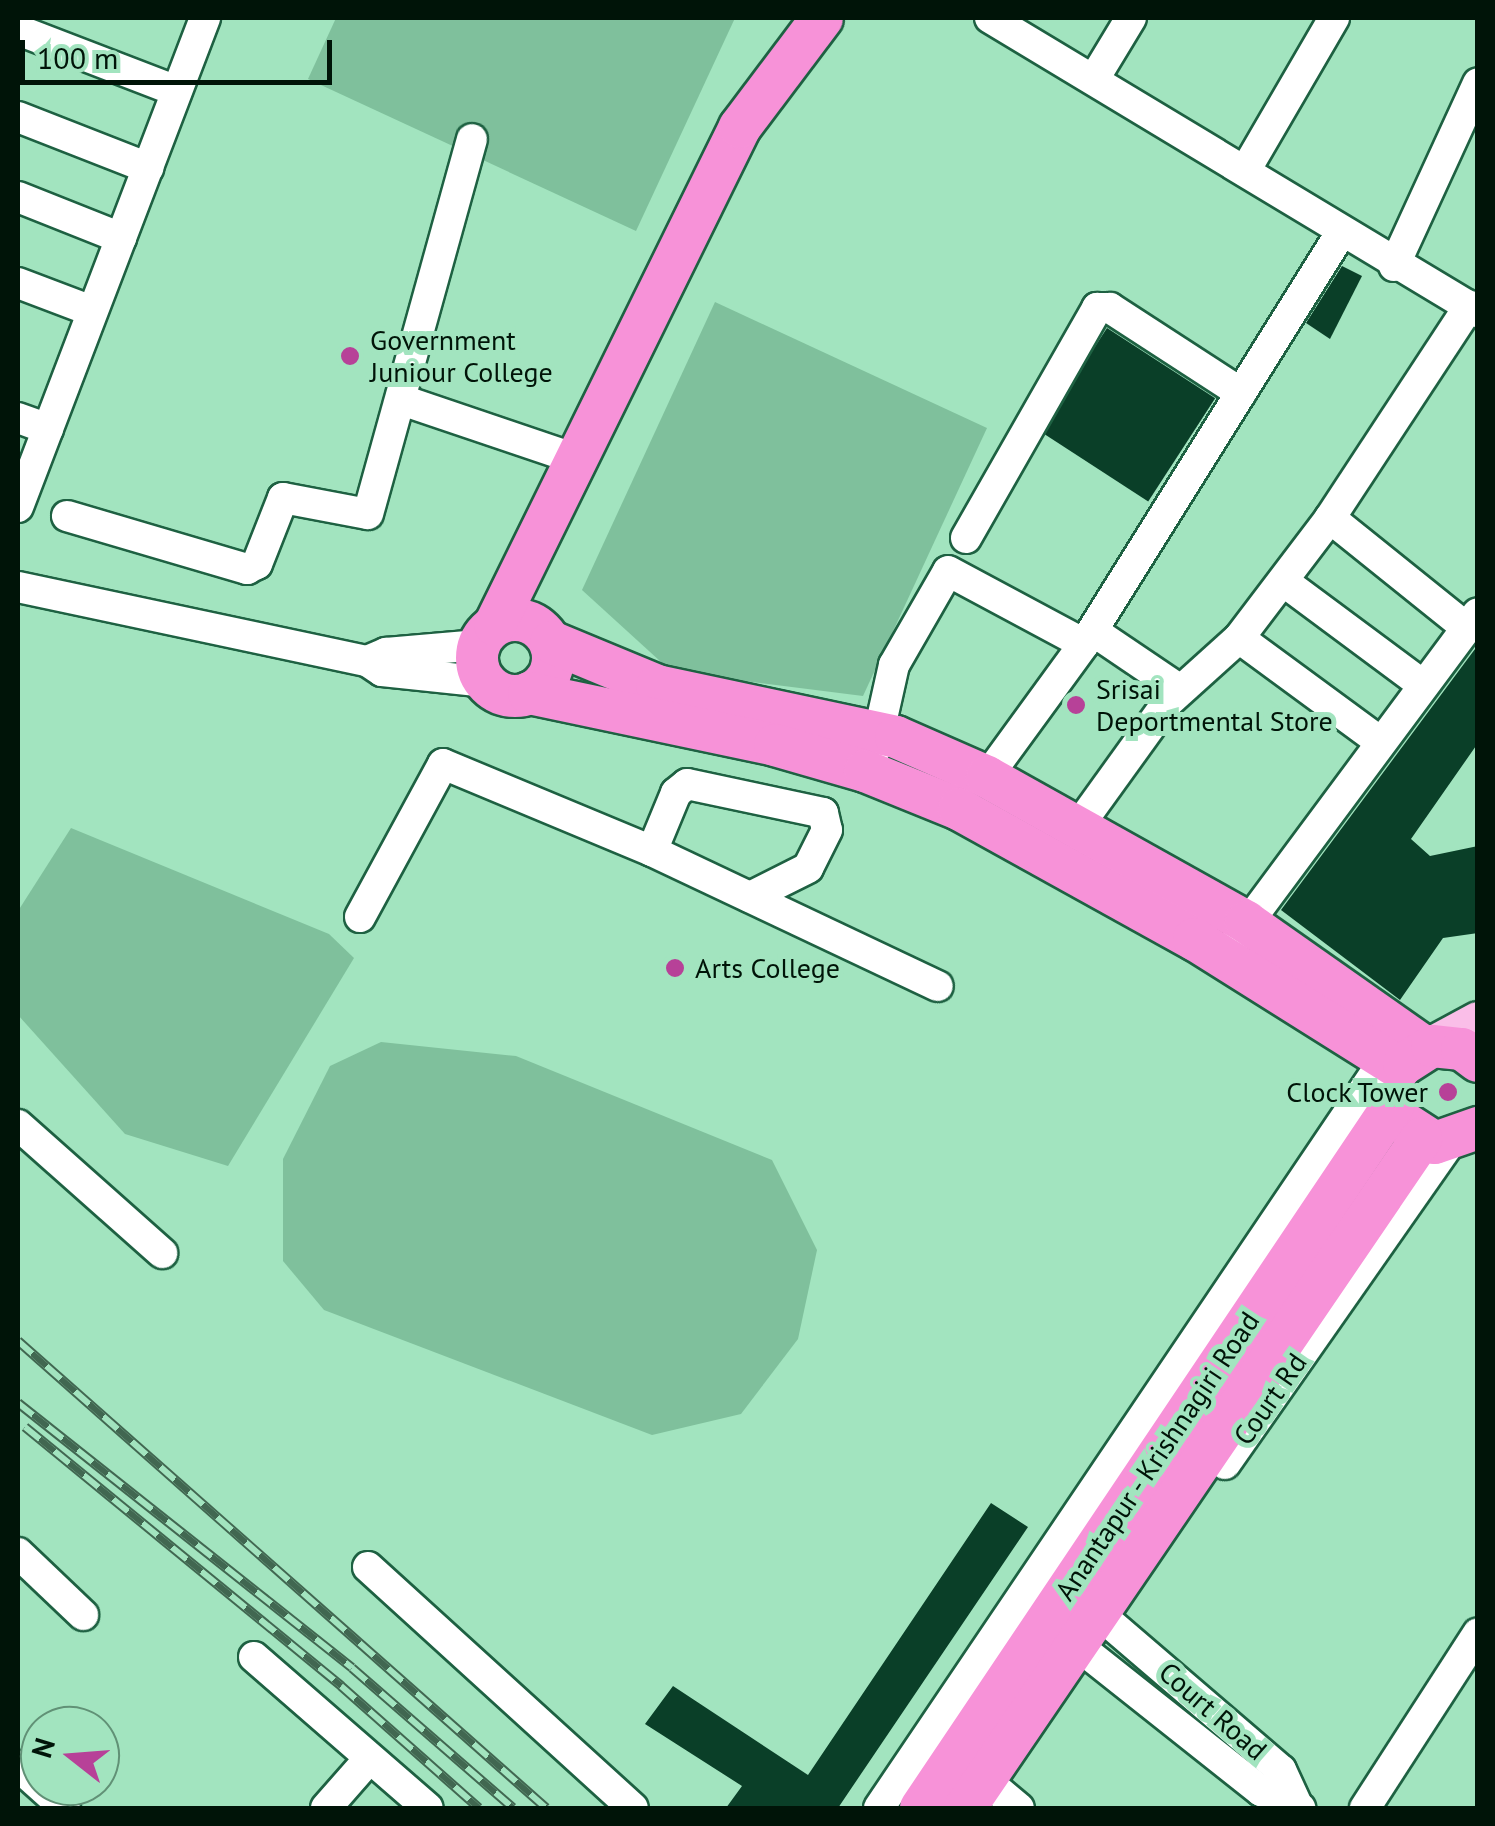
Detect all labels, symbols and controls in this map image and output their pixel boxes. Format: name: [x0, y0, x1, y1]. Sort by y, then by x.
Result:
scale bar: [25, 20, 338, 82]
text: 100 m: [37, 38, 118, 77]
place label: Government Juniour College: [370, 323, 553, 389]
marker: Government Juniour College: [339, 345, 361, 367]
place label: Srisai Deportmental Store: [1096, 672, 1333, 738]
marker: Srisai Deportmental Store: [1065, 694, 1087, 716]
place label: Arts College: [695, 951, 840, 985]
marker: Arts College: [664, 957, 686, 979]
place label: Clock Tower: [1285, 1075, 1428, 1109]
marker: Clock Tower: [1437, 1081, 1459, 1103]
street label: Anantapur - Krishnagiri Road: [1047, 1304, 1267, 1608]
street label: Court Rd: [1226, 1347, 1314, 1451]
street label: Court Road: [1152, 1655, 1274, 1767]
north arrow: [20, 1706, 120, 1806]
text: N: [22, 1733, 63, 1762]

